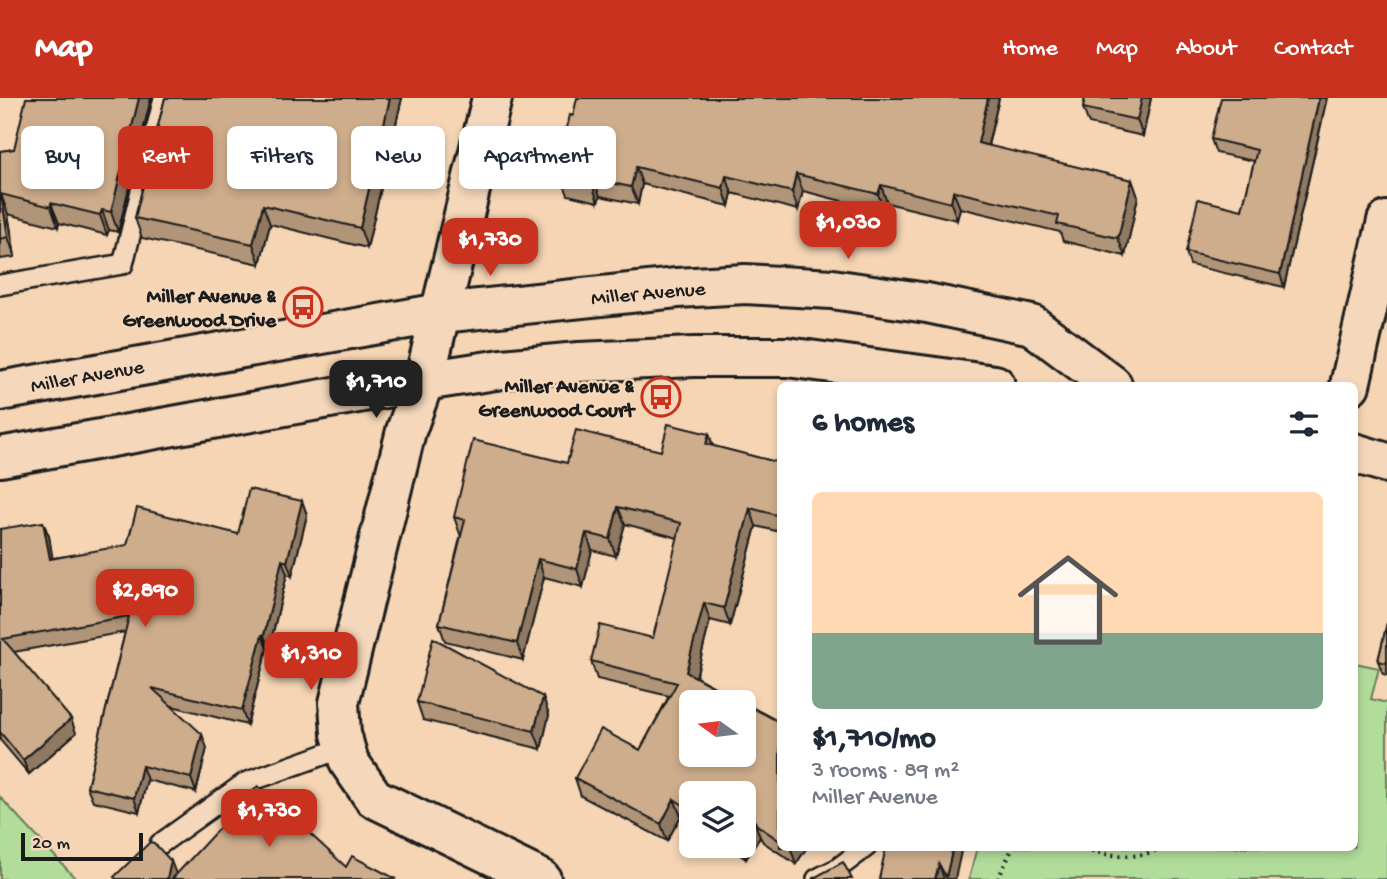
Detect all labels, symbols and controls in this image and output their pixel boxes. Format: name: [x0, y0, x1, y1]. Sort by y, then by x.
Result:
text: Map: [35, 30, 92, 68]
text: Home: [1002, 35, 1058, 64]
text: Map: [1096, 35, 1138, 64]
text: About: [1176, 35, 1236, 64]
text: Contact: [1274, 35, 1352, 64]
chip: Buy: [21, 126, 104, 189]
chip: Rent: [118, 126, 213, 189]
chip: Filters: [227, 126, 337, 189]
chip: New: [351, 126, 445, 189]
chip: Apartment: [459, 126, 616, 189]
pin: $1,030: [791, 202, 905, 261]
text: $1,030: [816, 210, 880, 237]
pin: $1,730: [433, 218, 547, 278]
text: $1,730: [458, 227, 522, 254]
street label: Miller Avenue: [590, 278, 708, 313]
place label: Miller Avenue & Greenwood Drive: [123, 286, 277, 335]
bus stop icon: Miller Avenue & Greenwood Drive: [282, 286, 324, 328]
street label: Miller Avenue: [29, 356, 147, 401]
pin: $1,710: [319, 360, 433, 420]
text: $1,710: [345, 369, 407, 396]
place label: Miller Avenue & Greenwood Court: [478, 376, 636, 425]
bus stop icon: Miller Avenue & Greenwood Court: [640, 376, 682, 418]
icon: filters: [1285, 405, 1323, 443]
text: 6 homes: [812, 407, 914, 442]
icon: home: [1005, 537, 1131, 663]
pin: $2,890: [88, 570, 202, 629]
text: $2,890: [112, 578, 178, 605]
pin: $1,310: [254, 632, 368, 692]
text: $1,310: [280, 641, 342, 668]
north arrow: [679, 690, 756, 766]
map controls: [679, 690, 756, 858]
text: $1,710/mo: [812, 723, 936, 758]
text: 3 rooms · 89 m²: [812, 758, 959, 785]
button: layers: [679, 781, 756, 858]
text: Miller Avenue: [812, 785, 938, 812]
pin: $1,730: [212, 790, 326, 849]
text: $1,730: [237, 798, 301, 825]
scale bar: [21, 830, 144, 862]
text: 20 m: [32, 833, 70, 856]

